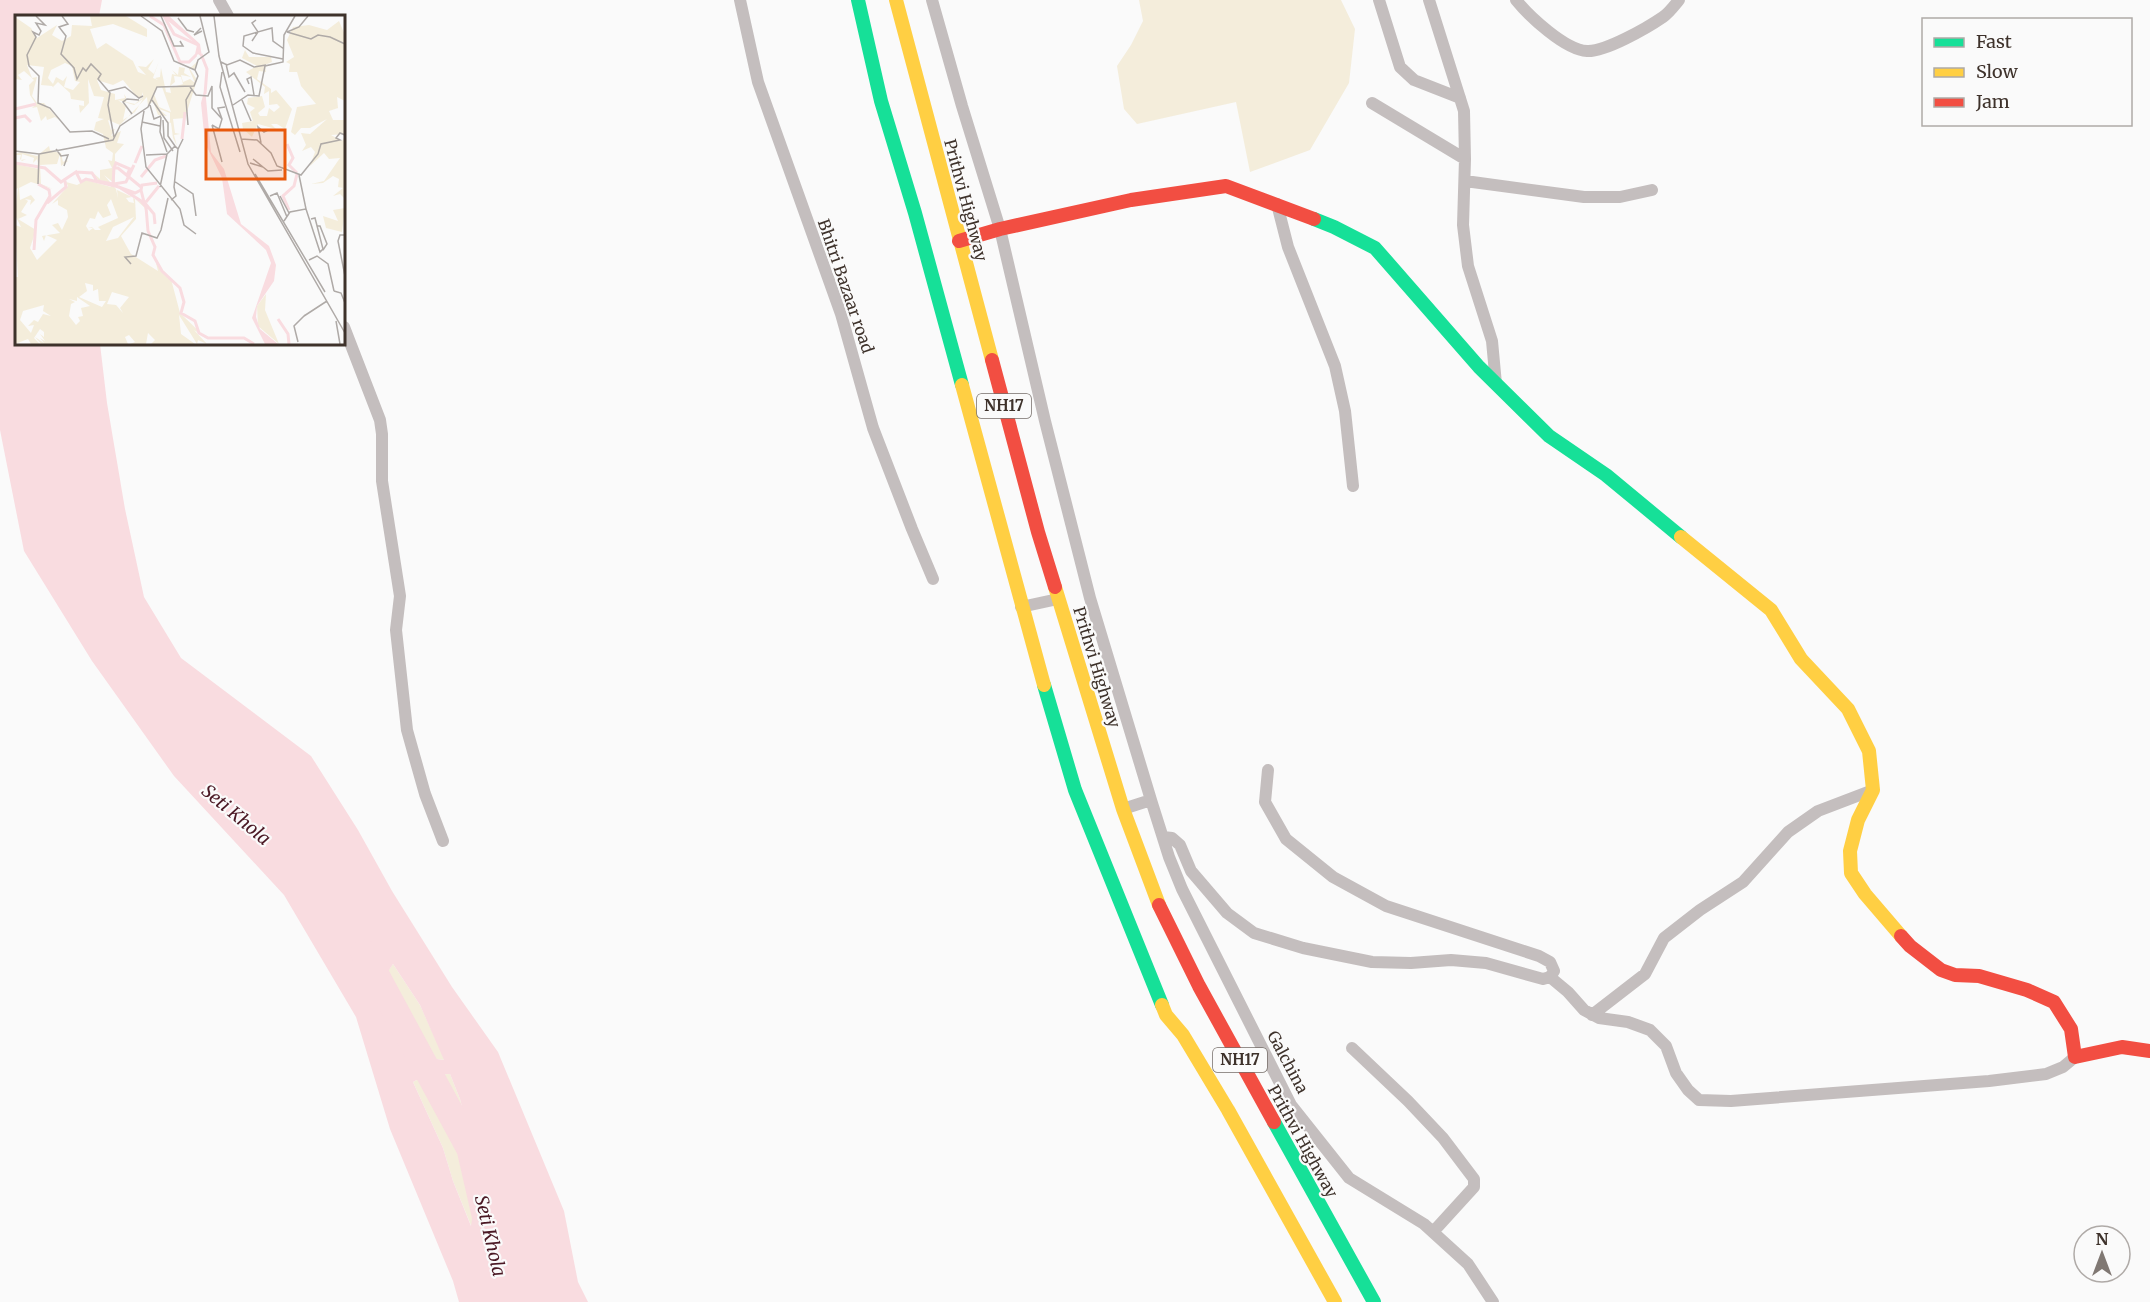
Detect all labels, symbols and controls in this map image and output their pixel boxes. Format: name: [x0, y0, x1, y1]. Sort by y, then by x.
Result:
inset map: [15, 15, 345, 345]
legend: [1922, 18, 2132, 126]
text: Fast: [1976, 30, 2012, 53]
text: Slow: [1976, 60, 2019, 83]
text: Jam: [1975, 90, 2010, 113]
street label: Prithvi Highway: [940, 137, 992, 264]
street label: Bhitri Bazaar road: [814, 216, 878, 356]
road number: NH17: [977, 394, 1031, 418]
street label: Prithvi Highway: [1069, 604, 1125, 731]
water label: Seti Khola: [197, 779, 275, 850]
street label: Galchina: [1263, 1027, 1313, 1097]
road number: NH17: [1213, 1048, 1267, 1072]
street label: Prithvi Highway: [1264, 1081, 1342, 1201]
water label: Seti Khola: [470, 1193, 511, 1279]
north arrow: [2072, 1224, 2132, 1284]
text: N: [2096, 1229, 2109, 1249]

